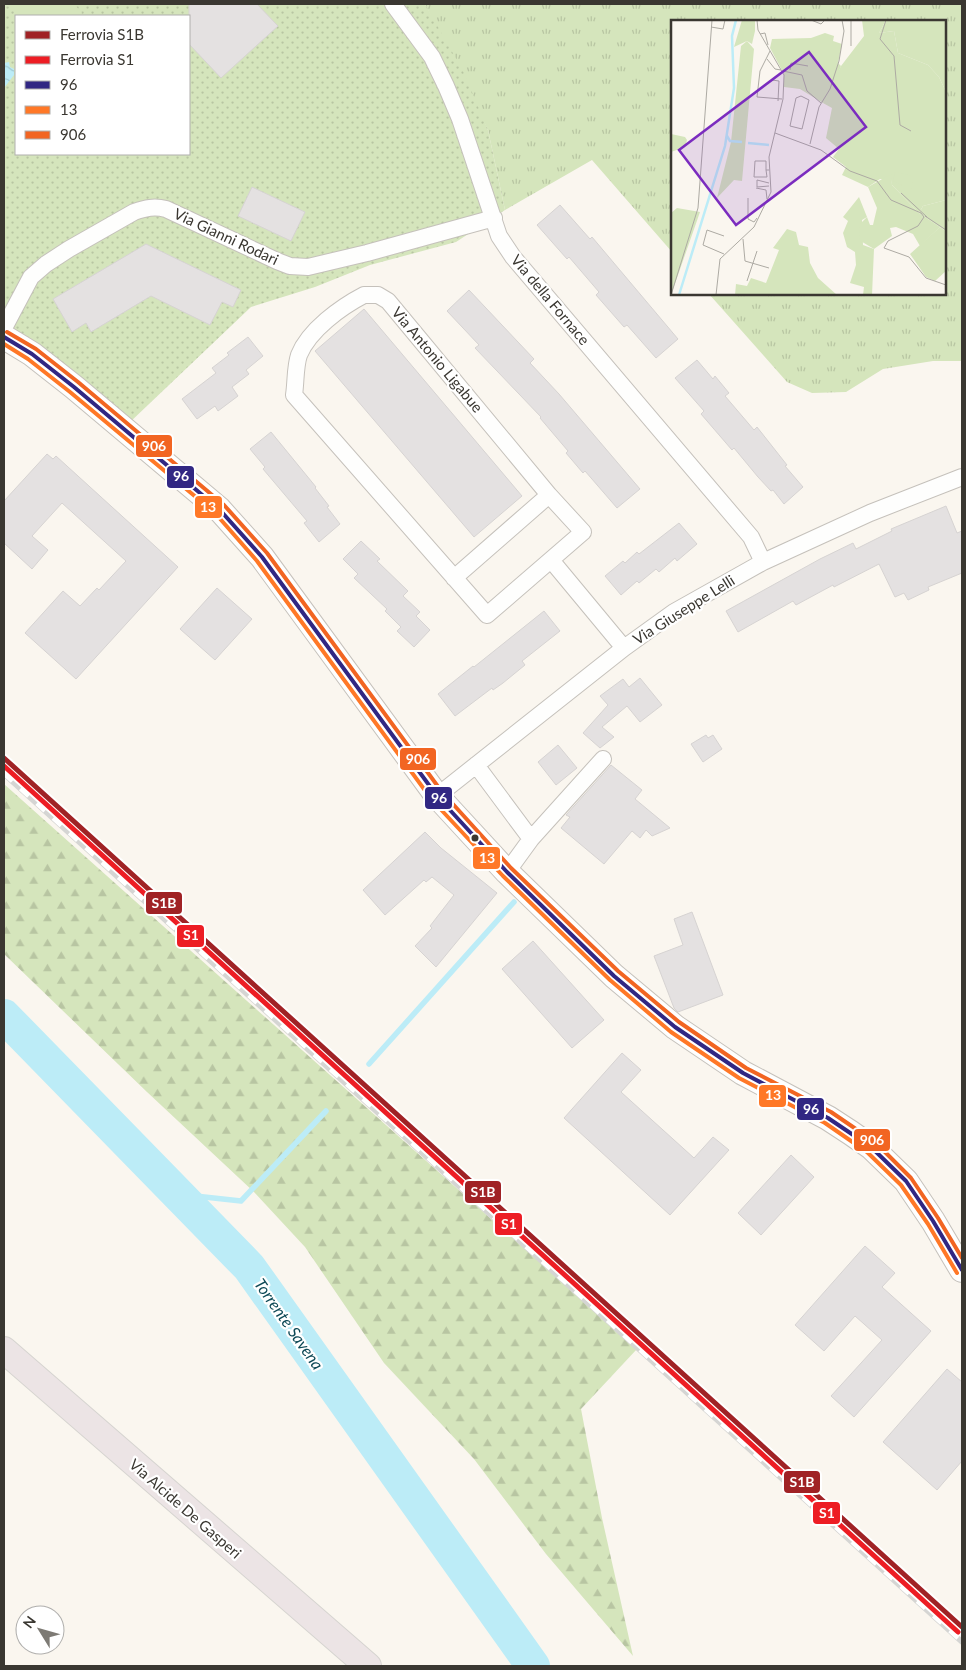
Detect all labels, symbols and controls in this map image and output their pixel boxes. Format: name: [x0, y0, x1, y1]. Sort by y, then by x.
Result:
legend: [15, 15, 190, 155]
inset map: [671, 20, 946, 295]
text: Ferrovia S1B: [60, 25, 144, 43]
text: Ferrovia S1: [60, 50, 134, 68]
text: 96: [60, 75, 78, 93]
text: 13: [60, 100, 77, 118]
text: 906: [60, 125, 86, 143]
street label: Via Gianni Rodari: [171, 204, 282, 268]
street label: Via della Fornace: [508, 251, 594, 348]
street label: Via Antonio Ligabue: [388, 303, 487, 416]
line badge: 906: [135, 434, 173, 458]
text: 906: [142, 437, 166, 454]
line badge: 96: [166, 465, 195, 489]
text: 96: [173, 467, 189, 484]
line badge: 13: [194, 495, 223, 519]
text: 13: [200, 498, 216, 515]
street label: Via Giuseppe Lelli: [629, 571, 738, 648]
line badge: 906: [399, 747, 437, 771]
text: 906: [406, 750, 430, 767]
line badge: 96: [424, 786, 453, 810]
text: 96: [431, 789, 447, 806]
unlabelled marker: [470, 833, 480, 843]
line badge: 13: [472, 846, 501, 870]
text: 13: [479, 849, 495, 866]
line badge: S1B: [145, 891, 183, 915]
text: S1B: [151, 894, 177, 911]
line badge: S1: [176, 924, 205, 948]
text: S1: [183, 926, 199, 943]
line badge: 13: [758, 1084, 787, 1108]
text: 13: [765, 1086, 781, 1103]
line badge: 96: [796, 1097, 825, 1121]
text: 96: [803, 1100, 819, 1117]
line badge: 906: [853, 1128, 891, 1152]
text: 906: [860, 1131, 884, 1148]
line badge: S1B: [464, 1180, 502, 1204]
text: S1B: [470, 1183, 496, 1200]
line badge: S1: [494, 1212, 523, 1236]
text: S1: [501, 1215, 517, 1232]
water label: Torrente Savena: [251, 1274, 328, 1373]
street label: Via Alcide De Gasperi: [126, 1455, 245, 1562]
line badge: S1B: [783, 1470, 821, 1494]
text: S1B: [789, 1473, 815, 1490]
line badge: S1: [812, 1501, 841, 1525]
text: S1: [819, 1504, 835, 1521]
north arrow: [15, 1605, 65, 1655]
text: N: [19, 1612, 39, 1631]

